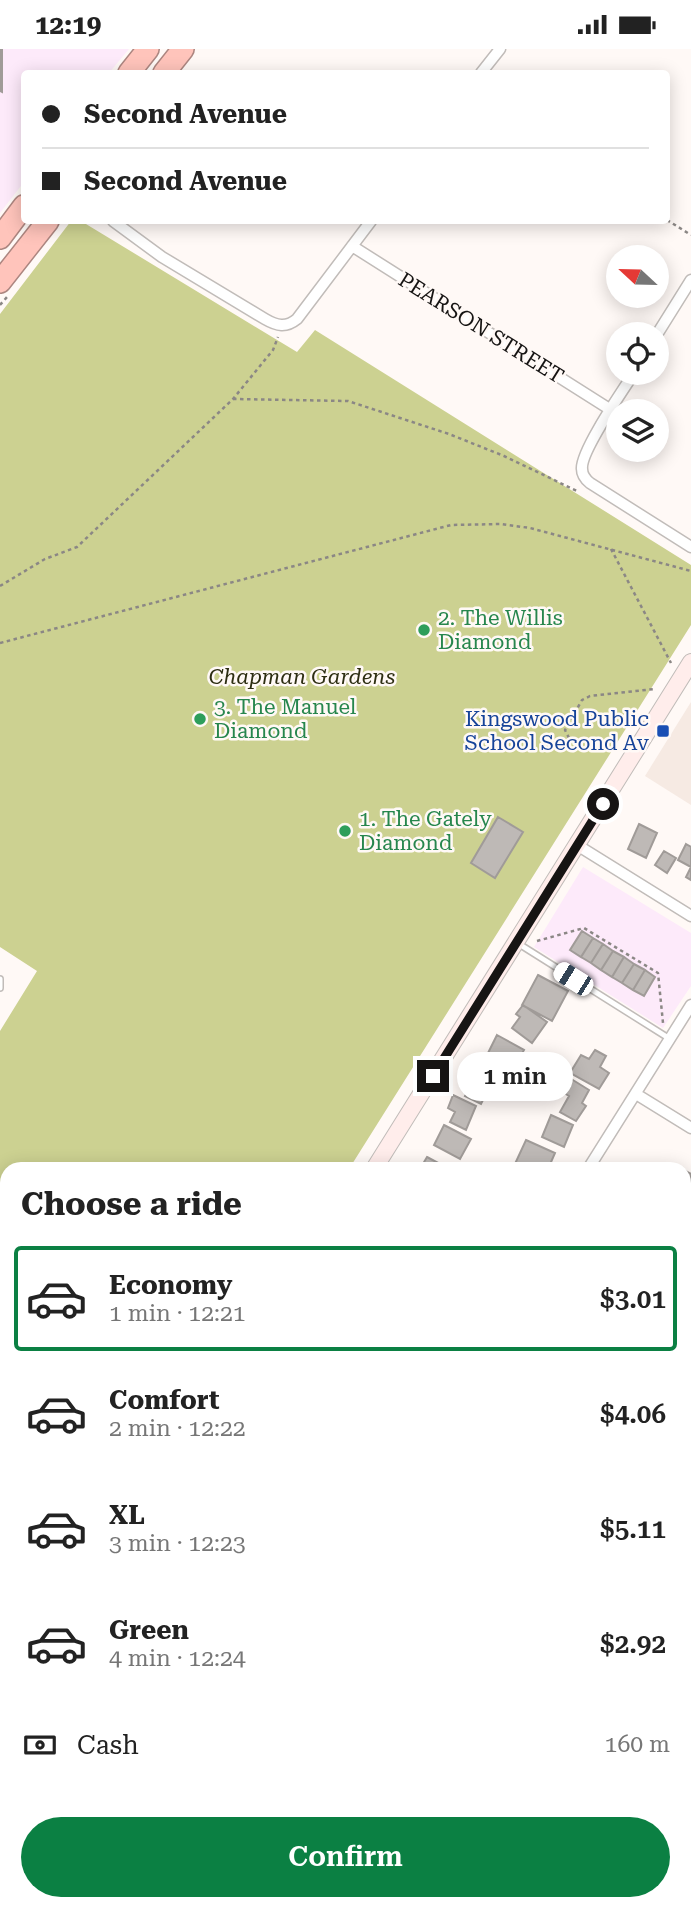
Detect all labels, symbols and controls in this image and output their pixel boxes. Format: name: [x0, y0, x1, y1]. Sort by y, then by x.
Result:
text: 12:19: [35, 10, 101, 40]
text: Second Avenue: [84, 99, 287, 129]
text: Second Avenue: [84, 166, 287, 196]
north arrow: [606, 245, 668, 308]
map controls: [606, 245, 669, 462]
street label: PEARSON STREET: [394, 267, 568, 389]
button: locate: [606, 322, 669, 385]
button: layers: [606, 399, 669, 462]
place label: 2. The Willis Diamond: [438, 606, 563, 654]
marker: 2. The Willis Diamond: [416, 622, 432, 638]
park label: Chapman Gardens: [209, 665, 396, 689]
place label: 3. The Manuel Diamond: [214, 695, 357, 743]
place label: Kingswood Public School Second Av: [465, 707, 650, 755]
marker: 3. The Manuel Diamond: [192, 711, 208, 727]
marker: Kingswood Public School Second Av: [655, 723, 671, 739]
route start: [587, 788, 619, 820]
place label: 1. The Gately Diamond: [359, 807, 492, 855]
marker: 1. The Gately Diamond: [337, 823, 353, 839]
car: [550, 959, 597, 999]
callout: 1 min: [458, 1051, 573, 1101]
route end: [417, 1060, 449, 1092]
text: 1 min: [483, 1063, 547, 1090]
text: Choose a ride: [21, 1185, 242, 1223]
icon: car: [25, 1267, 88, 1330]
text: Economy: [109, 1270, 232, 1300]
text: $3.01: [600, 1284, 666, 1314]
text: 1 min · 12:21: [109, 1300, 246, 1327]
icon: car: [25, 1382, 88, 1445]
text: Comfort: [109, 1385, 219, 1415]
text: $4.06: [600, 1399, 666, 1429]
text: 2 min · 12:22: [109, 1415, 246, 1442]
icon: car: [25, 1497, 88, 1560]
text: XL: [109, 1500, 145, 1530]
text: $5.11: [600, 1514, 666, 1544]
text: 3 min · 12:23: [109, 1530, 246, 1557]
icon: car: [25, 1612, 88, 1675]
text: Green: [109, 1615, 189, 1645]
text: $2.92: [600, 1629, 666, 1659]
text: 4 min · 12:24: [109, 1645, 246, 1672]
icon: cash: [21, 1726, 59, 1764]
text: Cash: [77, 1730, 139, 1760]
text: 160 m: [605, 1731, 670, 1758]
button: Confirm: [21, 1817, 670, 1897]

